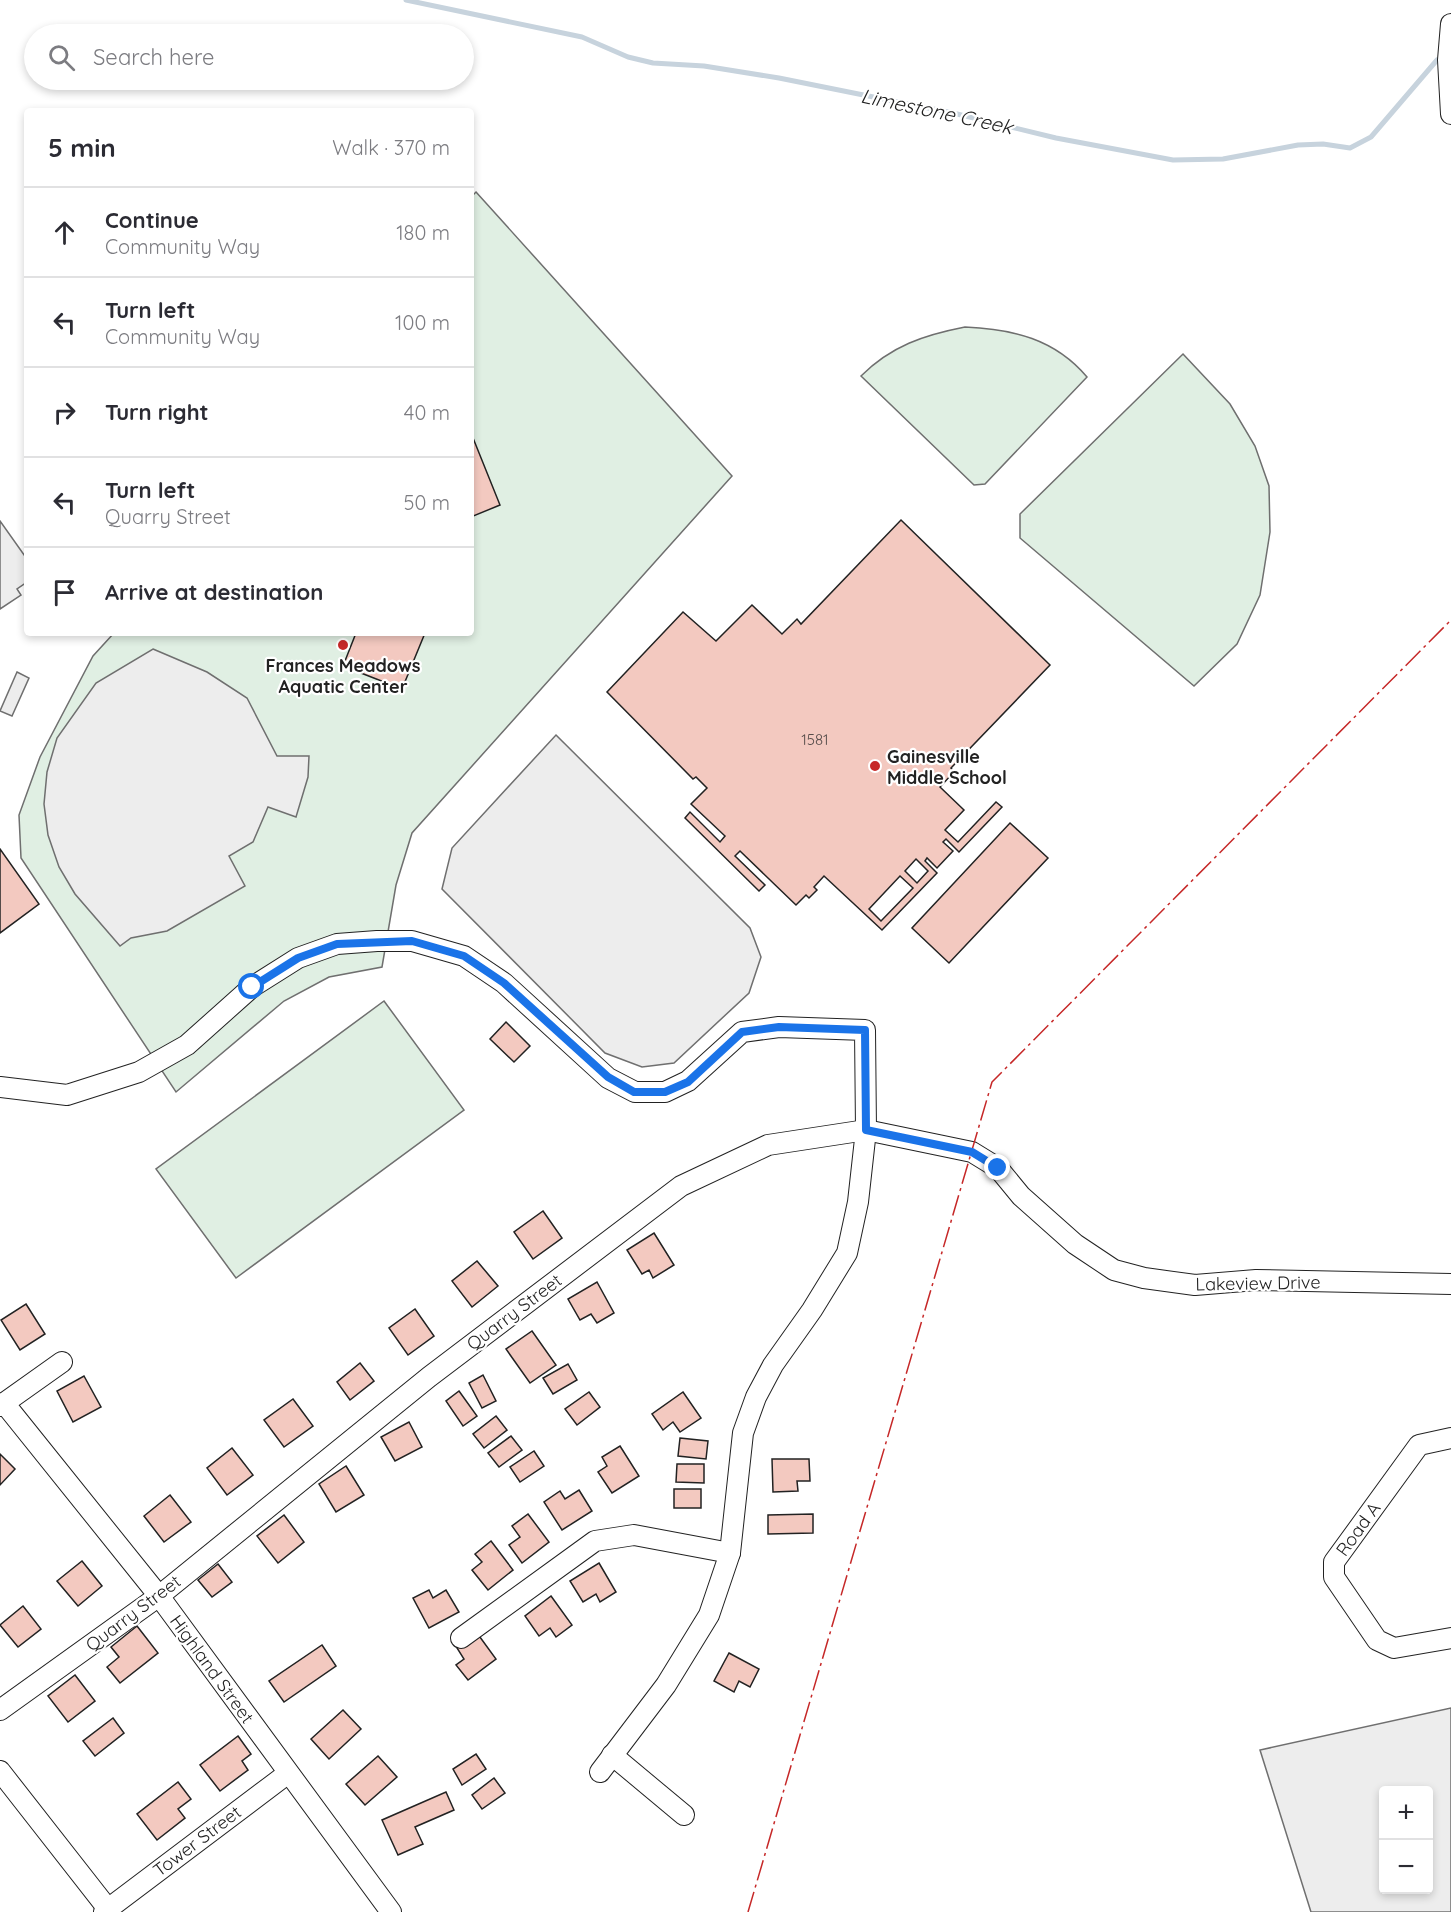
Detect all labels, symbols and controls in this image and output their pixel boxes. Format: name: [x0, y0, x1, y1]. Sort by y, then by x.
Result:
search box: [24, 24, 474, 90]
icon: search: [45, 41, 78, 74]
text: Search here: [93, 43, 214, 71]
water label: Limestone Creek: [859, 83, 1017, 140]
text: 5 min: [48, 131, 116, 164]
text: Walk · 370 m: [332, 135, 450, 160]
text: Continue: [105, 206, 199, 234]
icon: ahead: [48, 216, 81, 249]
text: 180 m: [396, 220, 450, 245]
text: Community Way: [105, 234, 260, 259]
text: Turn left: [105, 296, 195, 324]
icon: left: [48, 306, 81, 339]
text: 100 m: [395, 310, 450, 335]
text: Community Way: [105, 324, 260, 349]
icon: right: [48, 396, 81, 429]
text: Turn right: [105, 398, 209, 426]
text: 40 m: [404, 400, 450, 425]
text: Turn left: [105, 476, 195, 504]
icon: left: [48, 486, 81, 519]
text: 50 m: [404, 490, 450, 515]
text: Quarry Street: [105, 504, 231, 529]
icon: arrive: [48, 576, 81, 609]
text: Arrive at destination: [105, 578, 323, 606]
marker: Frances Meadows Aquatic Center: [336, 638, 350, 652]
place label: Frances Meadows Aquatic Center: [266, 654, 421, 698]
house number: 1581: [801, 730, 829, 749]
place label: Gainesville Middle School: [887, 745, 1007, 789]
marker: Gainesville Middle School: [868, 759, 882, 773]
route start: [238, 973, 264, 999]
route end: [984, 1154, 1010, 1180]
street label: Quarry Street: [462, 1269, 566, 1355]
street label: Lakeview Drive: [1195, 1270, 1321, 1296]
street label: Road A: [1331, 1497, 1386, 1561]
street label: Quarry Street: [81, 1570, 185, 1656]
street label: Highland Street: [165, 1610, 259, 1728]
map controls: [1379, 1786, 1433, 1894]
button: +: [1379, 1786, 1433, 1840]
street label: Tower Street: [148, 1800, 246, 1882]
button: −: [1379, 1840, 1433, 1894]

